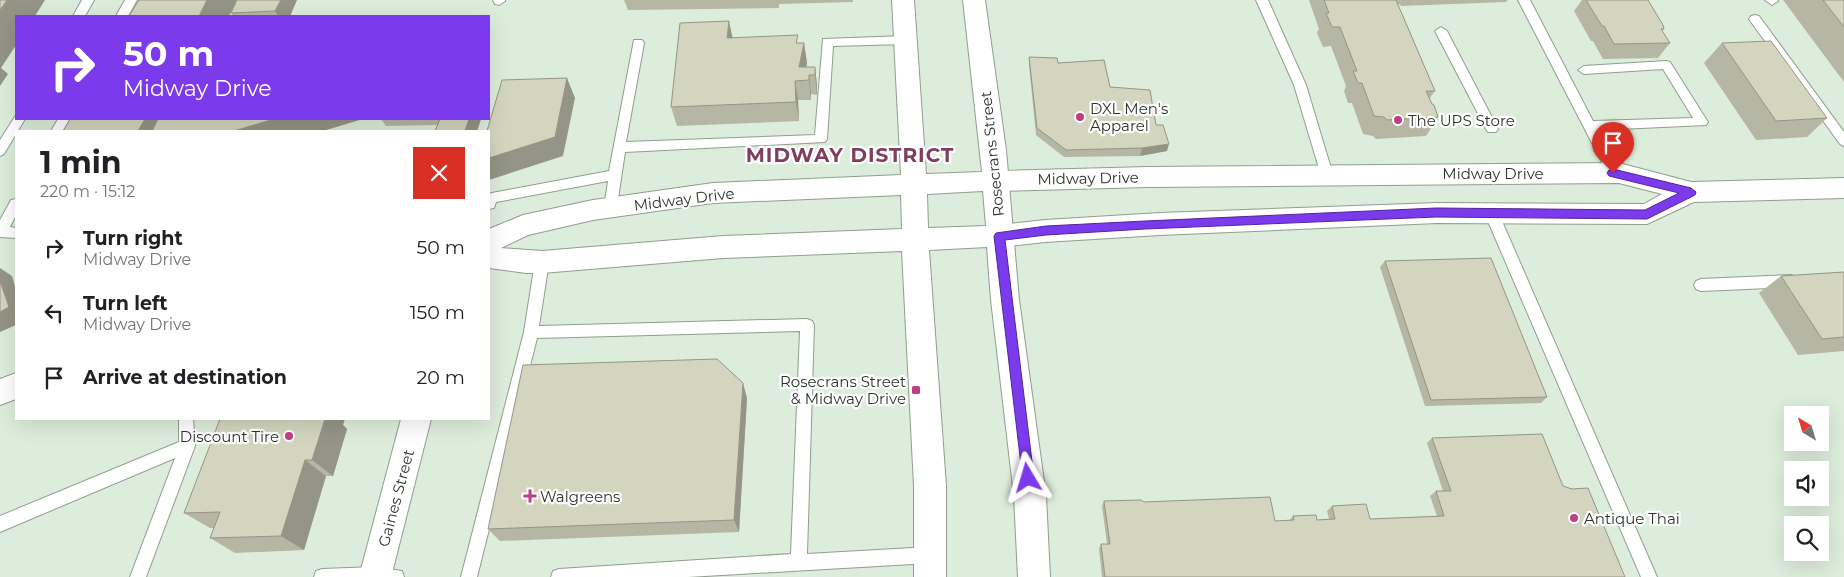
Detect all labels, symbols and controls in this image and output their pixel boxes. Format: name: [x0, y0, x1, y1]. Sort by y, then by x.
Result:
text: 50 m: [123, 32, 214, 75]
icon: right: [40, 35, 105, 100]
text: Midway Drive: [123, 75, 272, 102]
street label: Rosecrans Street: [976, 90, 1008, 218]
place label: DXL Men's Apparel: [1090, 99, 1168, 135]
marker: DXL Men's Apparel: [1074, 111, 1086, 123]
place label: The UPS Store: [1408, 111, 1515, 130]
marker: The UPS Store: [1392, 114, 1404, 126]
pin: [1592, 122, 1634, 173]
icon: arrive: [1599, 129, 1627, 157]
district label: MIDWAY DISTRICT: [746, 143, 954, 167]
text: 1 min: [40, 144, 121, 181]
button: close: [413, 147, 465, 199]
street label: Midway Drive: [1442, 164, 1544, 183]
street label: Midway Drive: [1037, 168, 1139, 188]
text: 220 m · 15:12: [40, 182, 135, 201]
street label: Midway Drive: [633, 183, 735, 215]
text: Turn right: [83, 227, 183, 250]
icon: right: [40, 234, 68, 262]
text: 50 m: [417, 236, 465, 259]
text: Midway Drive: [83, 250, 191, 269]
text: Turn left: [83, 292, 168, 315]
icon: left: [40, 299, 68, 327]
text: 150 m: [410, 301, 465, 324]
text: Midway Drive: [83, 315, 191, 334]
icon: arrive: [40, 364, 68, 392]
text: Arrive at destination: [83, 366, 287, 389]
text: 20 m: [417, 366, 465, 389]
place label: Rosecrans Street & Midway Drive: [780, 372, 906, 408]
marker: Rosecrans Street & Midway Drive: [910, 384, 922, 396]
north arrow: [1784, 406, 1829, 451]
map controls: [1784, 406, 1829, 561]
place label: Discount Tire: [180, 427, 279, 446]
marker: Discount Tire: [283, 430, 295, 442]
street label: Gaines Street: [374, 447, 418, 549]
position arrow: [1001, 451, 1053, 503]
button: sound: [1784, 461, 1829, 506]
place label: Walgreens: [540, 487, 620, 506]
marker: Walgreens: [524, 490, 536, 502]
place label: Antique Thai: [1584, 509, 1680, 528]
marker: Antique Thai: [1568, 512, 1580, 524]
button: search: [1784, 516, 1829, 561]

